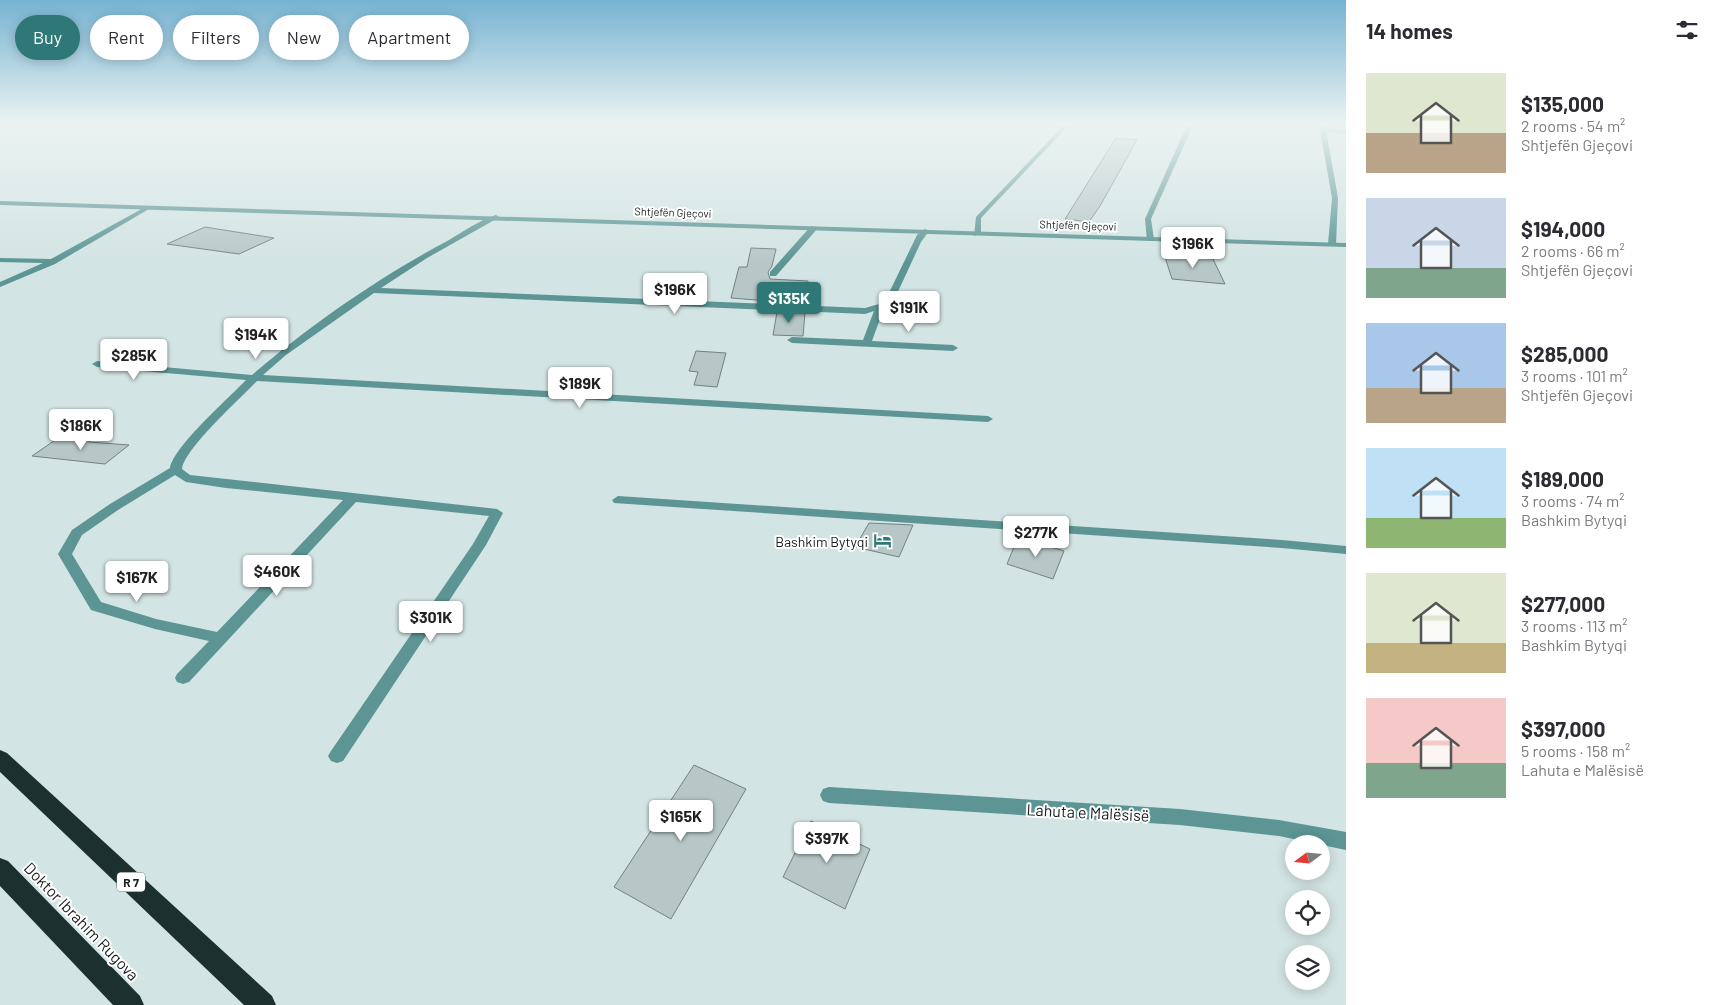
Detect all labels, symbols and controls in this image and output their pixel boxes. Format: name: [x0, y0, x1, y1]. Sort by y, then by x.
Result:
chip: Buy: [15, 15, 80, 60]
chip: Rent: [90, 15, 163, 60]
chip: Filters: [173, 15, 259, 60]
chip: New: [269, 15, 339, 60]
chip: Apartment: [349, 15, 469, 60]
icon: filters: [1673, 16, 1701, 44]
text: 14 homes: [1366, 18, 1453, 43]
text: $135,000: [1521, 91, 1604, 116]
icon: home: [1406, 93, 1466, 153]
text: 2 rooms · 54 m²: [1521, 116, 1625, 135]
text: Shtjefën Gjeçovi: [1521, 135, 1633, 154]
street label: Shtjefën Gjeçovi: [634, 204, 712, 220]
text: $194,000: [1521, 216, 1605, 241]
street label: Shtjefën Gjeçovi: [1039, 217, 1117, 233]
icon: home: [1406, 218, 1466, 278]
pin: $196K: [1158, 226, 1228, 269]
text: $196K: [1172, 233, 1214, 252]
text: 2 rooms · 66 m²: [1521, 241, 1625, 260]
text: Shtjefën Gjeçovi: [1521, 260, 1633, 279]
pin: $196K: [640, 272, 710, 315]
text: $196K: [654, 279, 696, 298]
pin: $135K: [754, 282, 824, 324]
text: $135K: [768, 288, 810, 307]
pin: $191K: [874, 290, 944, 333]
text: $191K: [890, 297, 928, 316]
pin: $194K: [221, 318, 291, 360]
text: $194K: [234, 324, 278, 343]
pin: $285K: [99, 338, 169, 381]
text: $285,000: [1521, 341, 1608, 366]
icon: home: [1406, 343, 1466, 403]
text: $285K: [111, 345, 157, 364]
pin: $189K: [545, 366, 615, 409]
text: 3 rooms · 101 m²: [1521, 366, 1628, 385]
text: $189K: [559, 373, 601, 392]
text: Shtjefën Gjeçovi: [1521, 385, 1633, 404]
pin: $186K: [46, 408, 116, 451]
text: $186K: [60, 415, 102, 434]
text: $189,000: [1521, 466, 1604, 491]
icon: home: [1406, 468, 1466, 528]
text: 3 rooms · 74 m²: [1521, 491, 1624, 510]
text: Bashkim Bytyqi: [1521, 510, 1627, 529]
pin: $277K: [1001, 516, 1071, 558]
text: $277K: [1014, 522, 1058, 541]
hotel icon: Bashkim Bytyqi: [872, 531, 892, 551]
place label: Bashkim Bytyqi: [775, 533, 868, 550]
pin: $460K: [242, 554, 312, 597]
pin: $167K: [102, 560, 172, 603]
text: $460K: [254, 561, 300, 580]
text: $167K: [116, 567, 158, 586]
text: $277,000: [1521, 591, 1605, 616]
icon: home: [1406, 593, 1466, 653]
pin: $301K: [396, 600, 466, 643]
text: $301K: [410, 607, 452, 626]
text: 3 rooms · 113 m²: [1521, 616, 1627, 635]
text: Bashkim Bytyqi: [1521, 635, 1627, 654]
text: $397,000: [1521, 716, 1605, 741]
icon: home: [1406, 718, 1466, 778]
text: 5 rooms · 158 m²: [1521, 741, 1630, 760]
text: Lahuta e Malësisë: [1521, 760, 1644, 779]
street label: Lahuta e Malësisë: [1026, 799, 1150, 825]
pin: $165K: [646, 800, 716, 842]
text: $165K: [660, 806, 702, 825]
pin: $397K: [792, 822, 862, 864]
text: $397K: [805, 828, 849, 847]
north arrow: [1285, 835, 1330, 880]
map controls: [1285, 835, 1330, 990]
street label: Doktor Ibrahim Rugova: [21, 858, 143, 984]
road number: R 7: [117, 872, 145, 892]
button: locate: [1285, 890, 1330, 935]
button: layers: [1285, 945, 1330, 990]

